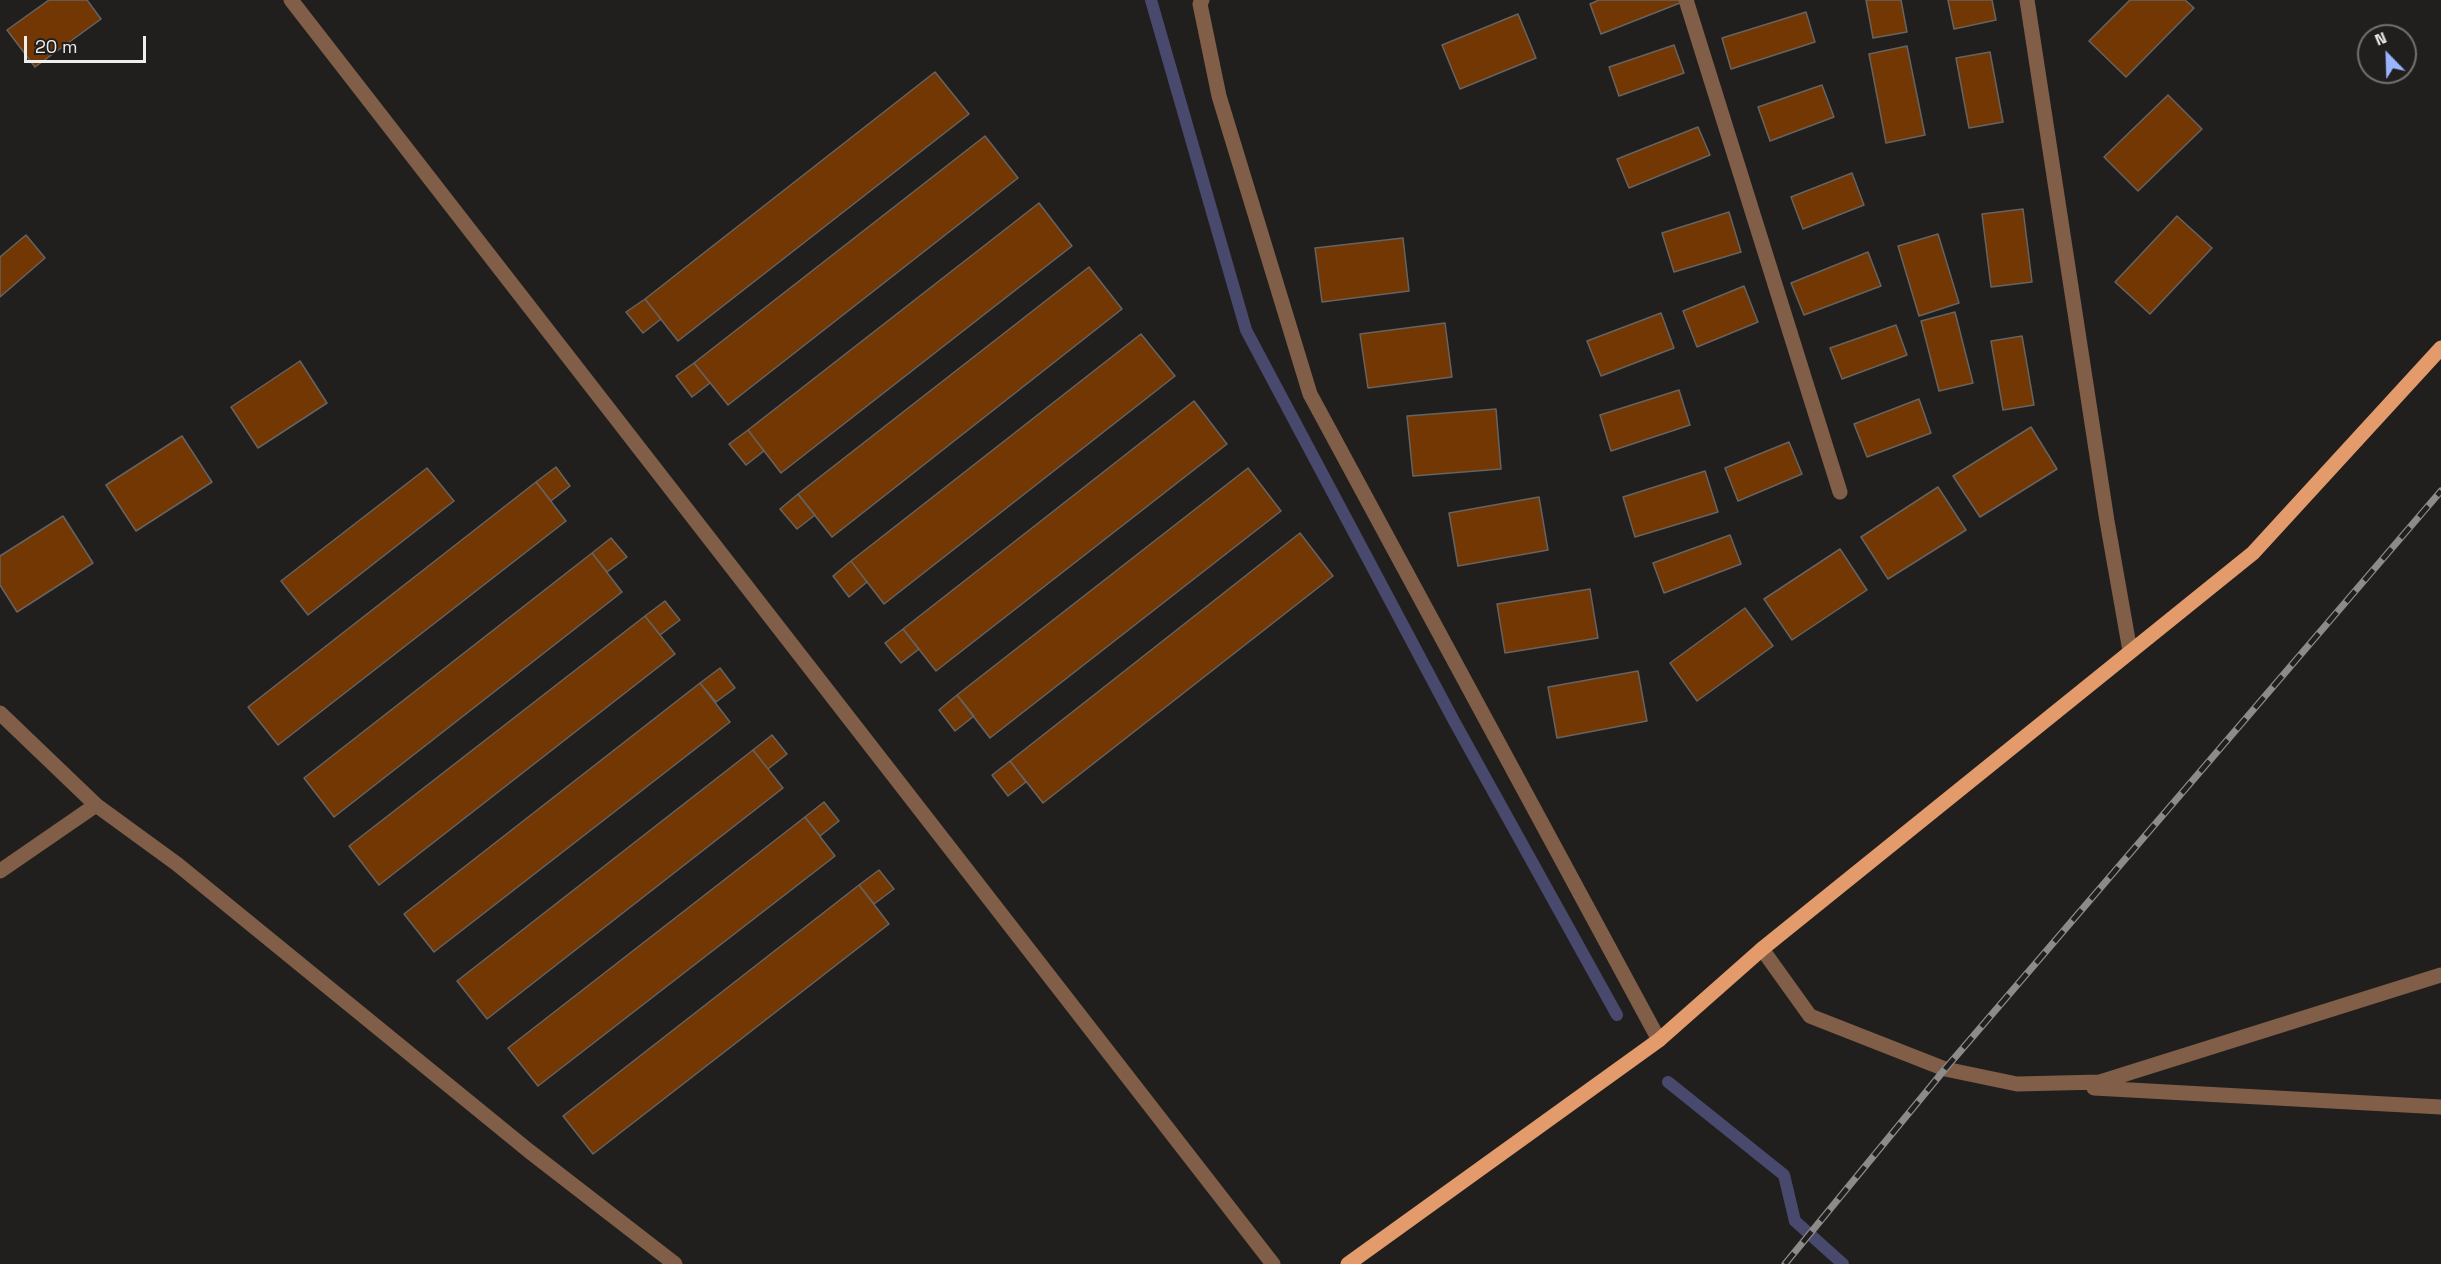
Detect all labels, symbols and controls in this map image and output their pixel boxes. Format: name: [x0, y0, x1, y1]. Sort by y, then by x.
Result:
scale bar: [27, 24, 148, 62]
north arrow: [2357, 24, 2417, 84]
text: N: [2372, 27, 2390, 51]
text: 20 m: [35, 35, 78, 58]

